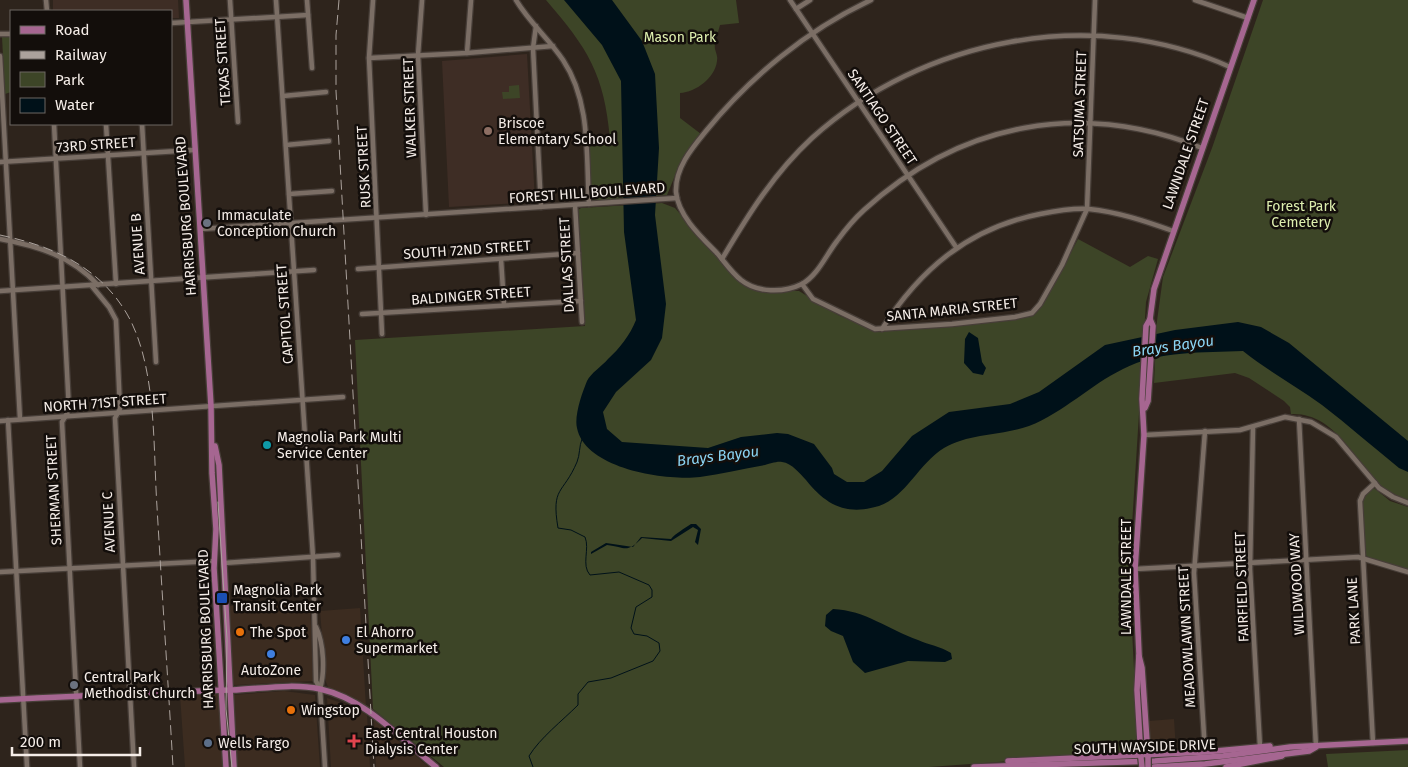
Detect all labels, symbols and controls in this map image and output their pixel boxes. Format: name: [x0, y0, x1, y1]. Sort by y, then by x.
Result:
legend: [10, 10, 172, 125]
street label: TEXAS STREET: [211, 17, 235, 106]
text: Road: [55, 21, 90, 39]
park label: Mason Park: [644, 29, 717, 46]
text: Railway: [55, 46, 107, 64]
street label: SATSUMA STREET: [1070, 50, 1090, 158]
street label: WALKER STREET: [400, 57, 420, 158]
street label: SANTIAGO STREET: [844, 66, 921, 169]
text: Park: [55, 71, 85, 89]
street label: LAWNDALE STREET: [1159, 95, 1213, 212]
text: Water: [55, 96, 94, 114]
place label: Briscoe Elementary School: [498, 115, 616, 148]
street label: RUSK STREET: [353, 125, 375, 209]
marker: Briscoe Elementary School: [482, 125, 494, 137]
street label: 73RD STREET: [56, 134, 137, 156]
street label: HARRISBURG BOULEVARD: [172, 136, 200, 296]
street label: FOREST HILL BOULEVARD: [508, 179, 666, 207]
park label: Forest Park Cemetery: [1266, 198, 1337, 231]
place label: Immaculate Conception Church: [217, 207, 336, 240]
street label: AVENUE B: [127, 213, 149, 275]
street label: DALLAS STREET: [556, 216, 578, 313]
marker: Immaculate Conception Church: [201, 217, 213, 229]
street label: SOUTH 72ND STREET: [403, 237, 532, 263]
street label: CAPITOL STREET: [273, 263, 297, 365]
street label: BALDINGER STREET: [411, 283, 532, 309]
street label: SANTA MARIA STREET: [886, 295, 1019, 325]
water label: Brays Bayou: [1131, 331, 1215, 361]
street label: NORTH 71ST STREET: [43, 390, 168, 416]
place label: Magnolia Park Multi Service Center: [277, 429, 402, 462]
street label: SHERMAN STREET: [43, 434, 65, 546]
marker: Magnolia Park Multi Service Center: [261, 439, 273, 451]
water label: Brays Bayou: [676, 442, 760, 470]
street label: AVENUE C: [99, 491, 119, 553]
street label: LAWNDALE STREET: [1118, 518, 1135, 635]
street label: FAIRFIELD STREET: [1232, 531, 1252, 642]
street label: WILDWOOD WAY: [1286, 532, 1308, 635]
street label: HARRISBURG BOULEVARD: [195, 549, 217, 709]
street label: MEADOWLAWN STREET: [1175, 565, 1199, 708]
street label: PARK LANE: [1344, 577, 1364, 645]
place label: Magnolia Park Transit Center: [233, 582, 323, 615]
marker: Magnolia Park Transit Center: [215, 591, 229, 605]
place label: The Spot: [250, 624, 307, 641]
place label: El Ahorro Supermarket: [356, 624, 439, 657]
marker: The Spot: [234, 626, 246, 638]
marker: El Ahorro Supermarket: [340, 634, 352, 646]
marker: AutoZone: [265, 648, 277, 660]
place label: AutoZone: [241, 662, 301, 679]
place label: Central Park Methodist Church: [84, 669, 196, 702]
marker: Central Park Methodist Church: [68, 679, 80, 691]
place label: Wingstop: [301, 702, 360, 719]
marker: Wingstop: [285, 704, 297, 716]
scale bar: [12, 724, 140, 756]
place label: East Central Houston Dialysis Center: [365, 725, 497, 758]
text: 200 m: [20, 733, 61, 751]
marker: East Central Houston Dialysis Center: [347, 734, 361, 748]
place label: Wells Fargo: [218, 735, 290, 752]
street label: SOUTH WAYSIDE DRIVE: [1074, 736, 1216, 758]
marker: Wells Fargo: [202, 737, 214, 749]

